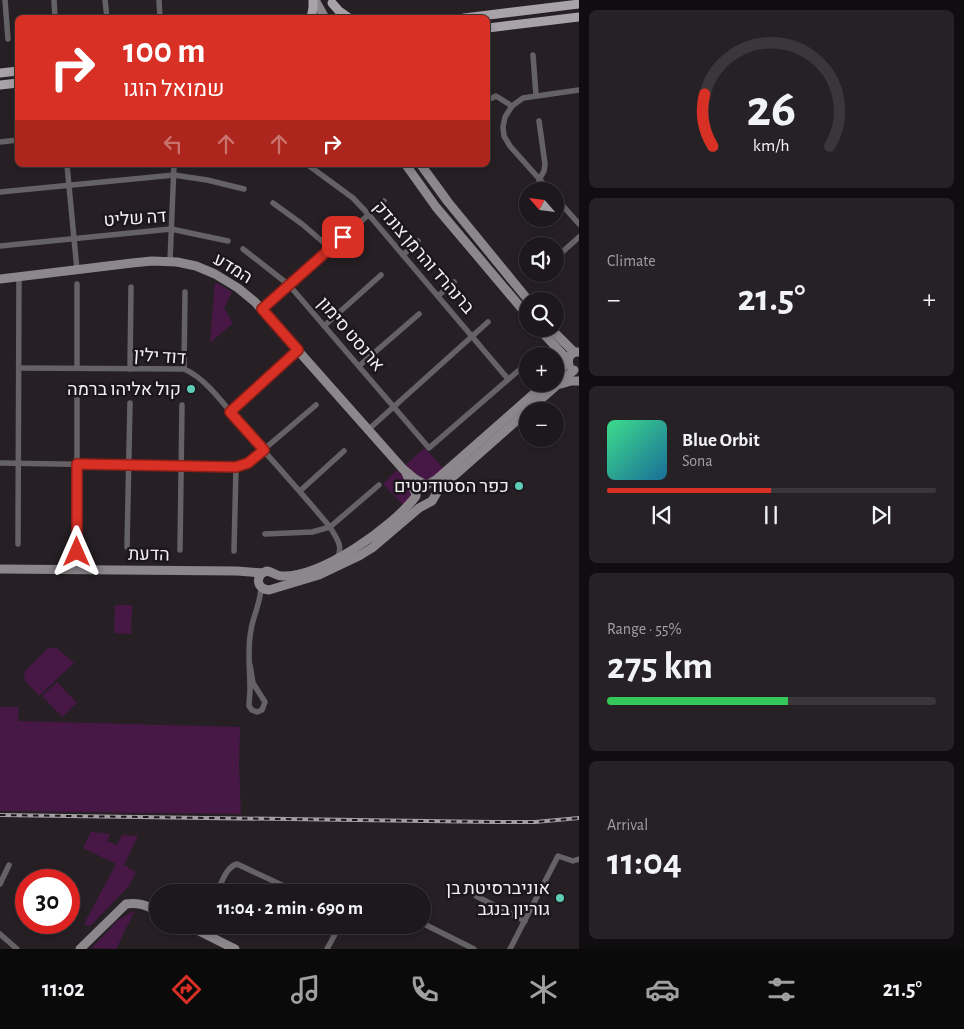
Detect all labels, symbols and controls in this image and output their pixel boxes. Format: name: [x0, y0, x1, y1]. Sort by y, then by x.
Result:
text: 100 m: [123, 34, 206, 69]
icon: right: [40, 35, 105, 100]
text: שמואל הוגו: [123, 78, 224, 100]
text: 26: [747, 83, 796, 135]
icon: left: [159, 130, 187, 158]
icon: ahead: [212, 130, 240, 158]
icon: ahead: [265, 130, 293, 158]
icon: right: [318, 130, 346, 158]
text: km/h: [753, 137, 790, 155]
north arrow: [519, 182, 564, 228]
map controls: [519, 182, 564, 447]
street label: ברנהרד והרמן צונדק: [370, 198, 477, 318]
street label: דה שליט: [103, 208, 167, 230]
pin: [322, 216, 364, 258]
icon: arrive: [329, 223, 357, 251]
button: sound: [519, 237, 564, 282]
street label: המדע: [210, 250, 255, 287]
text: Climate: [607, 253, 656, 269]
text: 21.5°: [738, 280, 805, 318]
text: −: [607, 286, 620, 314]
text: +: [923, 286, 936, 314]
button: search: [519, 292, 564, 337]
street label: ארנסט סימון: [314, 294, 387, 375]
street label: דוד ילין: [133, 346, 187, 368]
button: +: [519, 347, 564, 392]
place label: קול אליהו ברמה: [67, 381, 181, 399]
marker: קול אליהו ברמה: [185, 383, 197, 395]
button: −: [519, 402, 564, 447]
text: Blue Orbit: [682, 431, 760, 450]
text: Sona: [682, 453, 713, 469]
place label: כפר הסטודנטים: [394, 478, 509, 496]
marker: כפר הסטודנטים: [513, 480, 525, 492]
icon: previous: [648, 501, 676, 529]
icon: pause: [757, 501, 785, 529]
icon: next: [867, 501, 895, 529]
position arrow: [50, 525, 102, 577]
street label: הדעת: [128, 546, 170, 564]
text: Range · 55%: [607, 621, 682, 637]
text: 275 km: [607, 648, 713, 686]
text: Arrival: [607, 817, 648, 833]
text: 11:04: [607, 844, 682, 882]
speed limit sign: 30: [15, 869, 80, 934]
place label: אוניברסיטת בן גוריון בנגב: [446, 880, 550, 919]
marker: אוניברסיטת בן גוריון בנגב: [554, 892, 566, 904]
text: 11:04 · 2 min · 690 m: [217, 899, 363, 918]
icon: directions: [169, 972, 204, 1007]
icon: music: [288, 972, 323, 1007]
icon: phone: [407, 972, 442, 1007]
icon: climate: [526, 972, 561, 1007]
icon: car: [645, 972, 680, 1007]
icon: filters: [764, 972, 799, 1007]
text: 11:02: [42, 978, 85, 1000]
text: 21.5°: [883, 978, 922, 1000]

